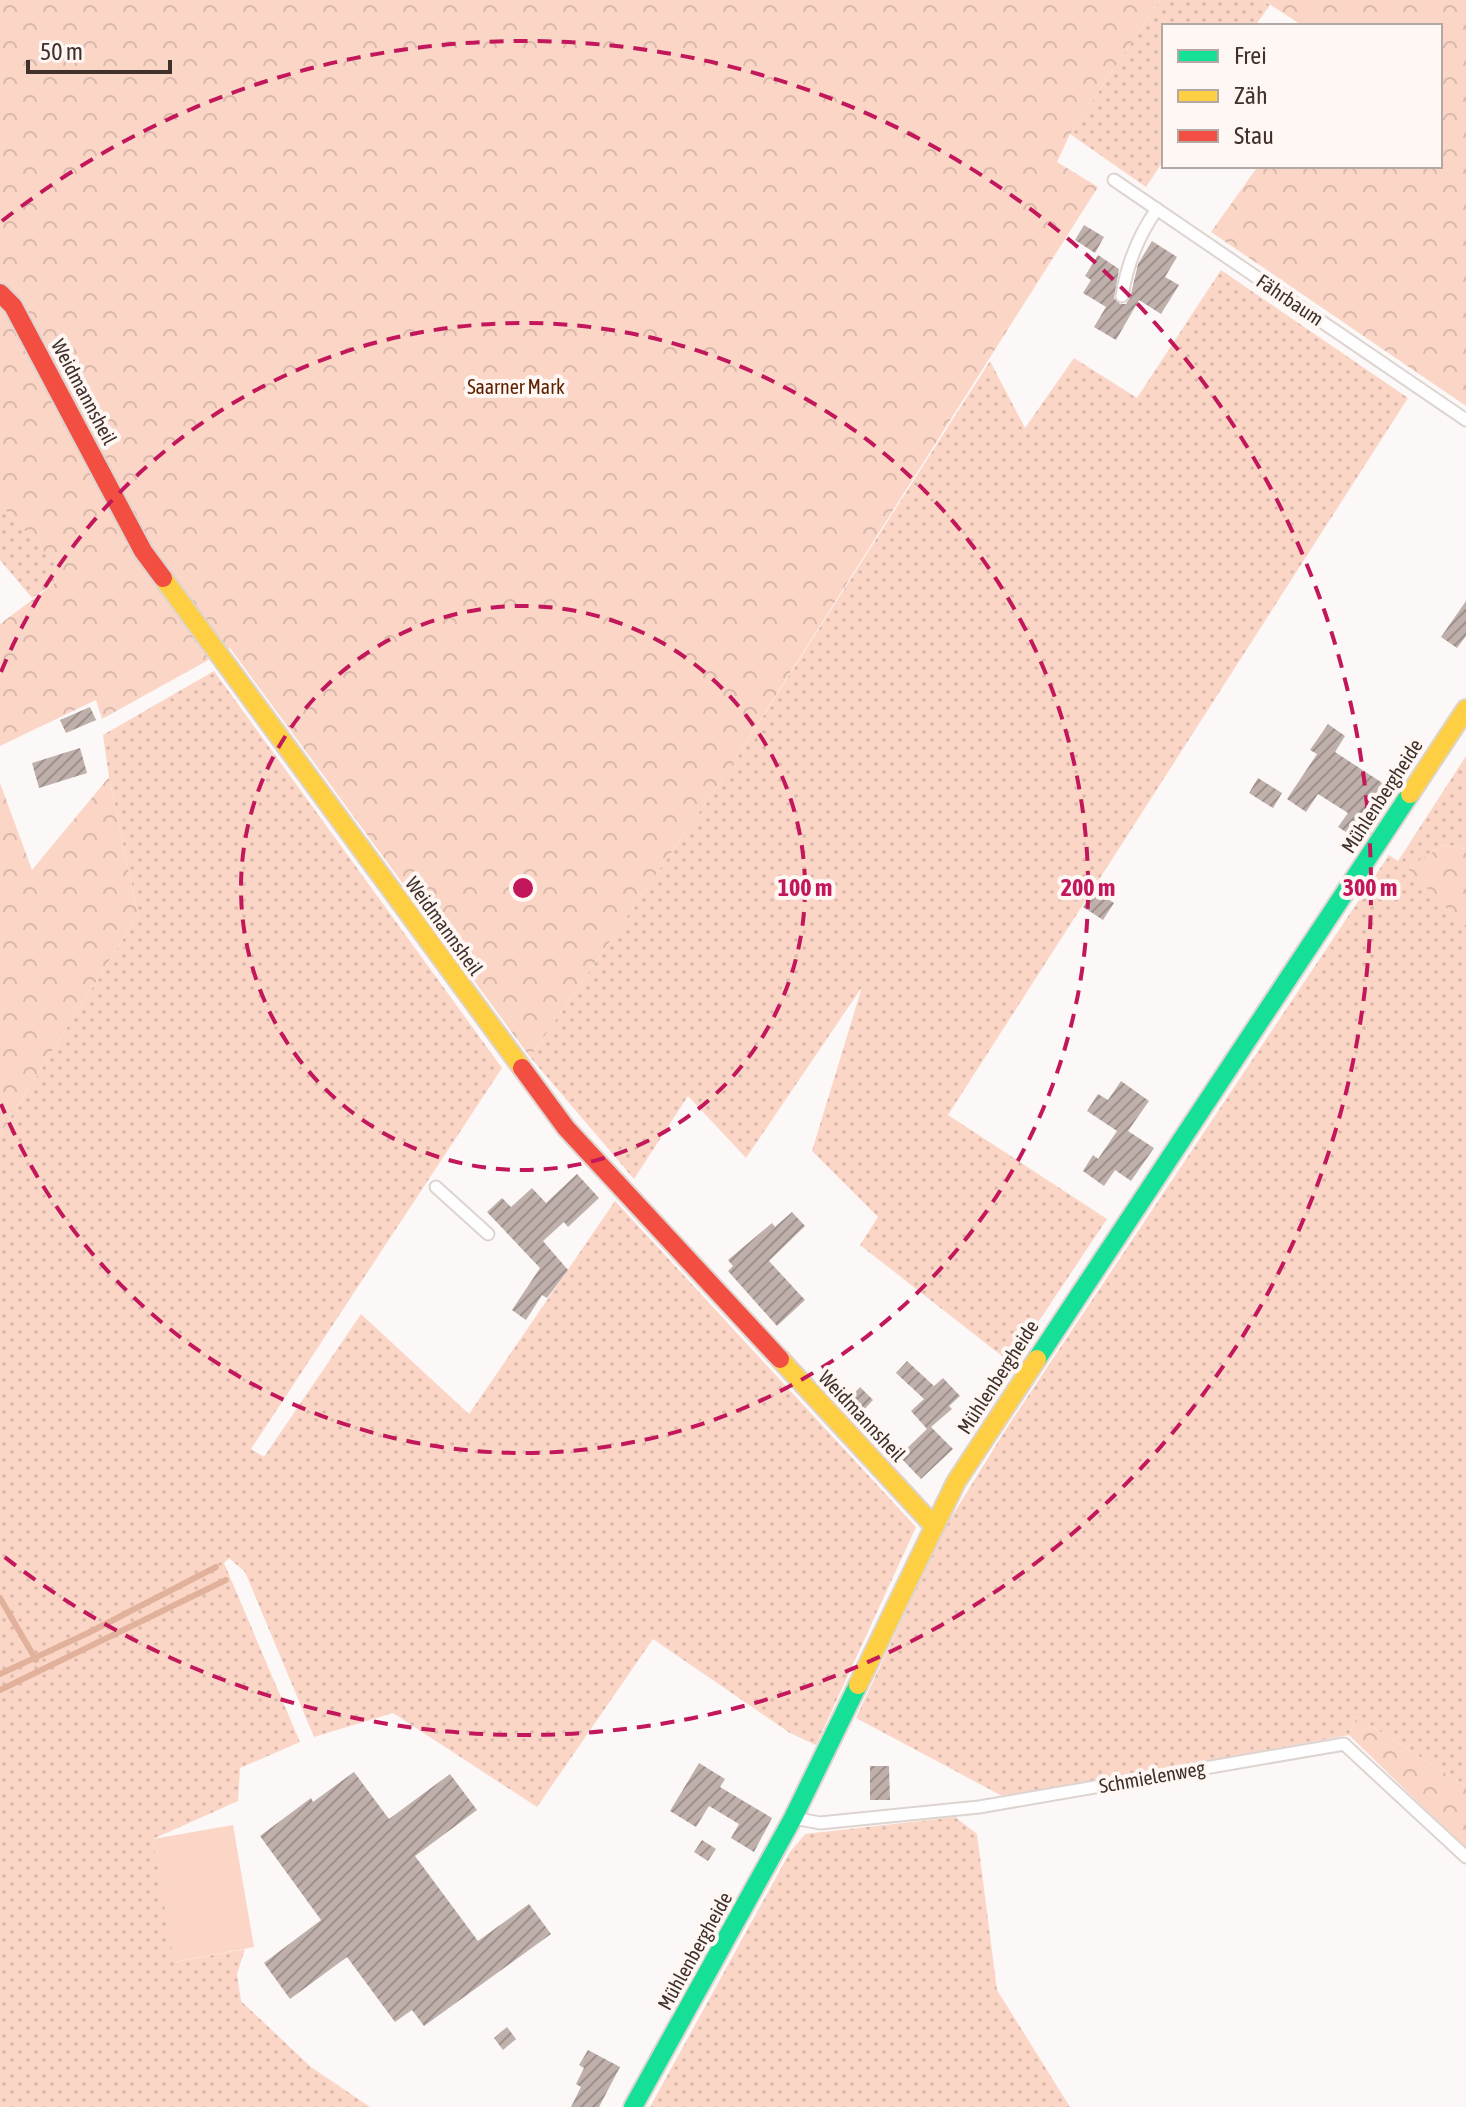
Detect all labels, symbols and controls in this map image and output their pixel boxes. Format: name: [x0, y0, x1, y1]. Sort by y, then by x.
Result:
scale bar: [28, 24, 170, 74]
legend: [1162, 24, 1442, 168]
text: 50 m: [40, 38, 83, 65]
text: Frei: [1234, 42, 1267, 69]
text: Zäh: [1234, 82, 1268, 109]
text: Stau: [1234, 122, 1274, 149]
street label: Fährbaum: [1253, 269, 1328, 330]
street label: Weidmannsheil: [47, 335, 122, 449]
park label: Saarner Mark: [467, 375, 565, 398]
street label: Mühlenbergheide: [1336, 735, 1427, 857]
street label: Weidmannsheil: [401, 872, 488, 980]
centre of rings: [509, 874, 537, 902]
text: 100 m: [778, 874, 832, 901]
text: 200 m: [1061, 874, 1115, 901]
text: 300 m: [1343, 874, 1397, 901]
street label: Mühlenbergheide: [952, 1316, 1043, 1438]
street label: Weidmannsheil: [814, 1365, 911, 1466]
street label: Schmielenweg: [1097, 1756, 1207, 1797]
street label: Mühlenbergheide: [653, 1888, 736, 2014]

